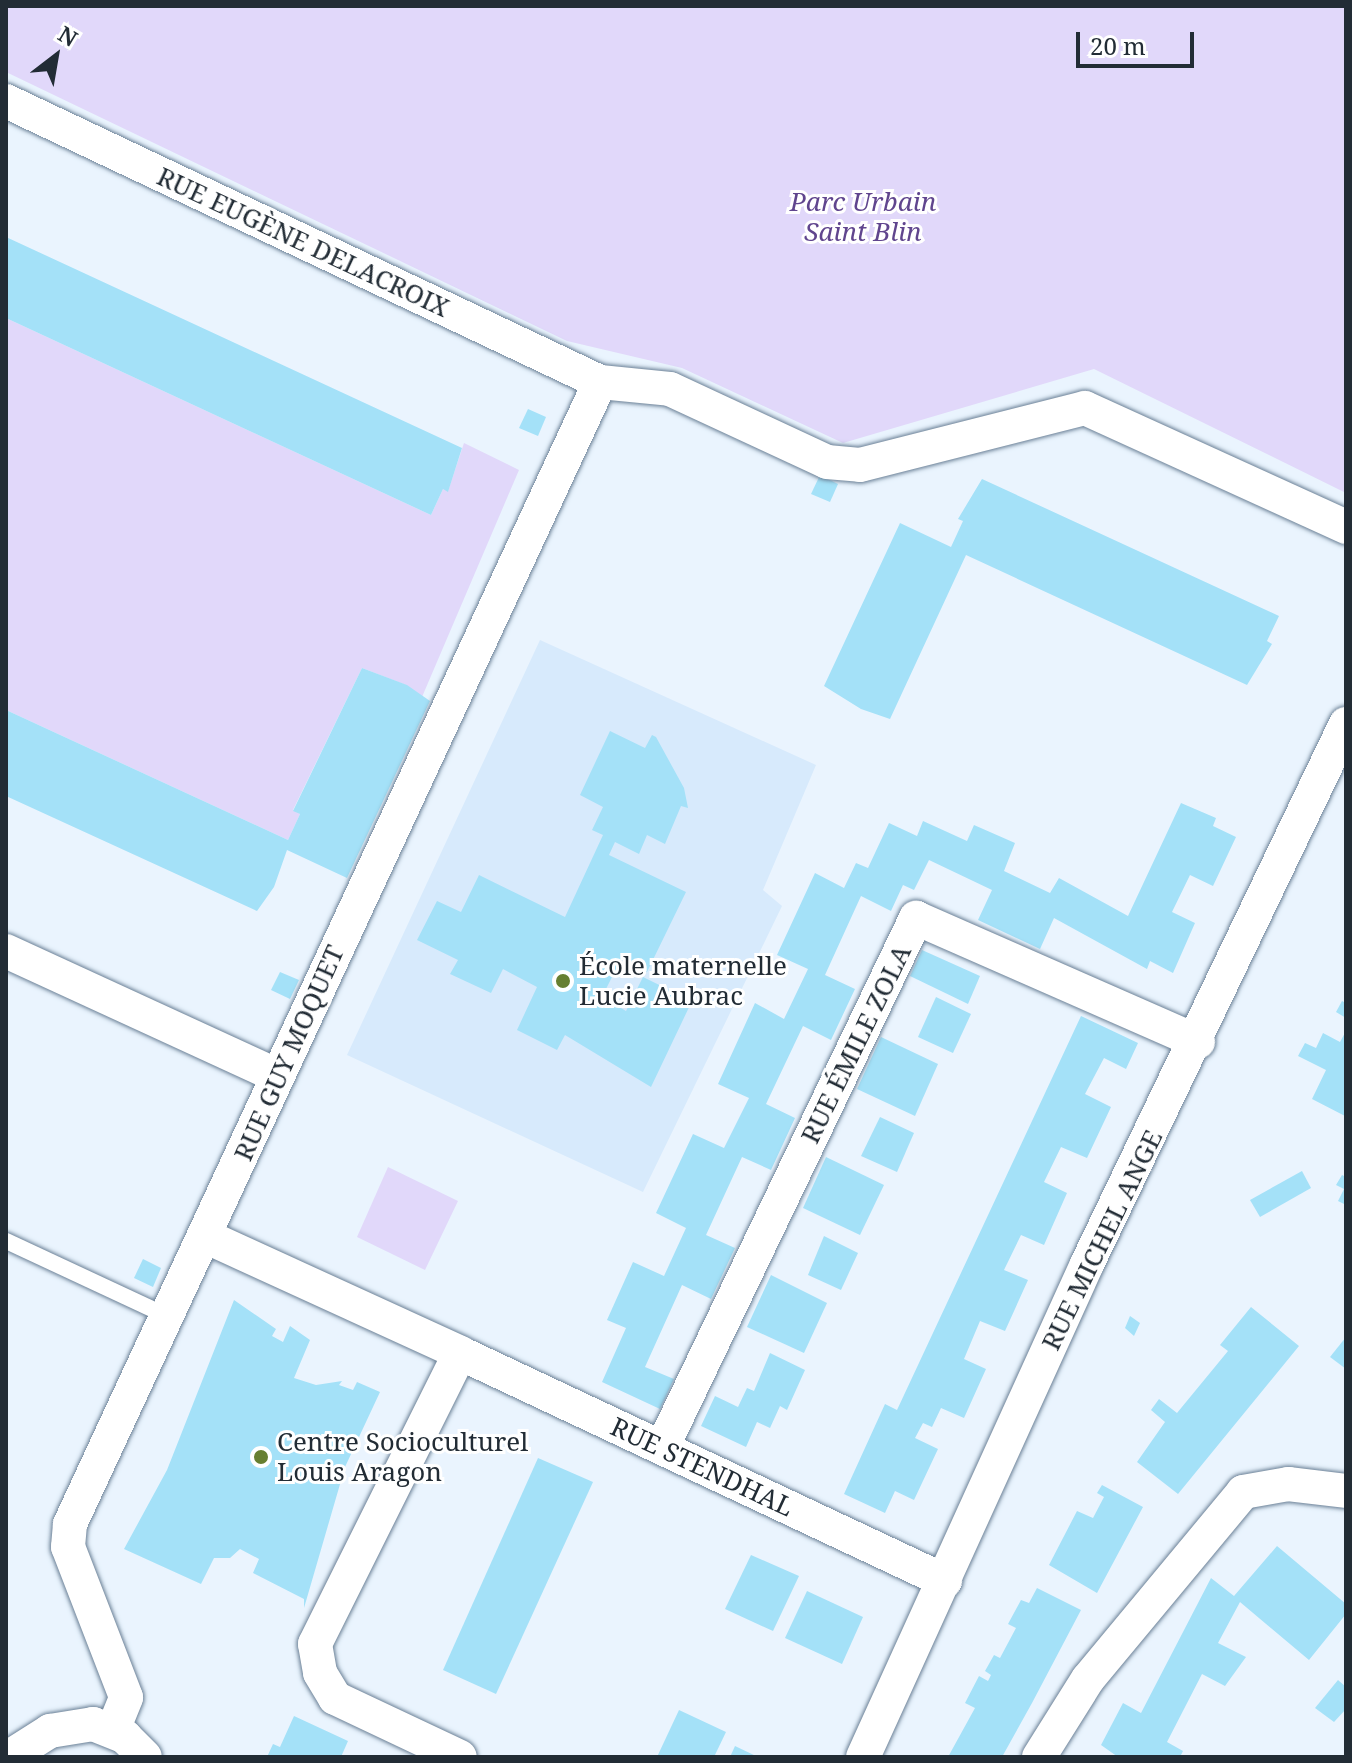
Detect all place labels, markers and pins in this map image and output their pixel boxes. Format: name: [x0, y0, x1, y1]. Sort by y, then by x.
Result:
place label: École maternelle Lucie Aubrac: [579, 950, 787, 1012]
marker: École maternelle Lucie Aubrac: [554, 972, 572, 990]
place label: Centre Socioculturel Louis Aragon: [277, 1426, 528, 1488]
marker: Centre Socioculturel Louis Aragon: [252, 1448, 270, 1466]

